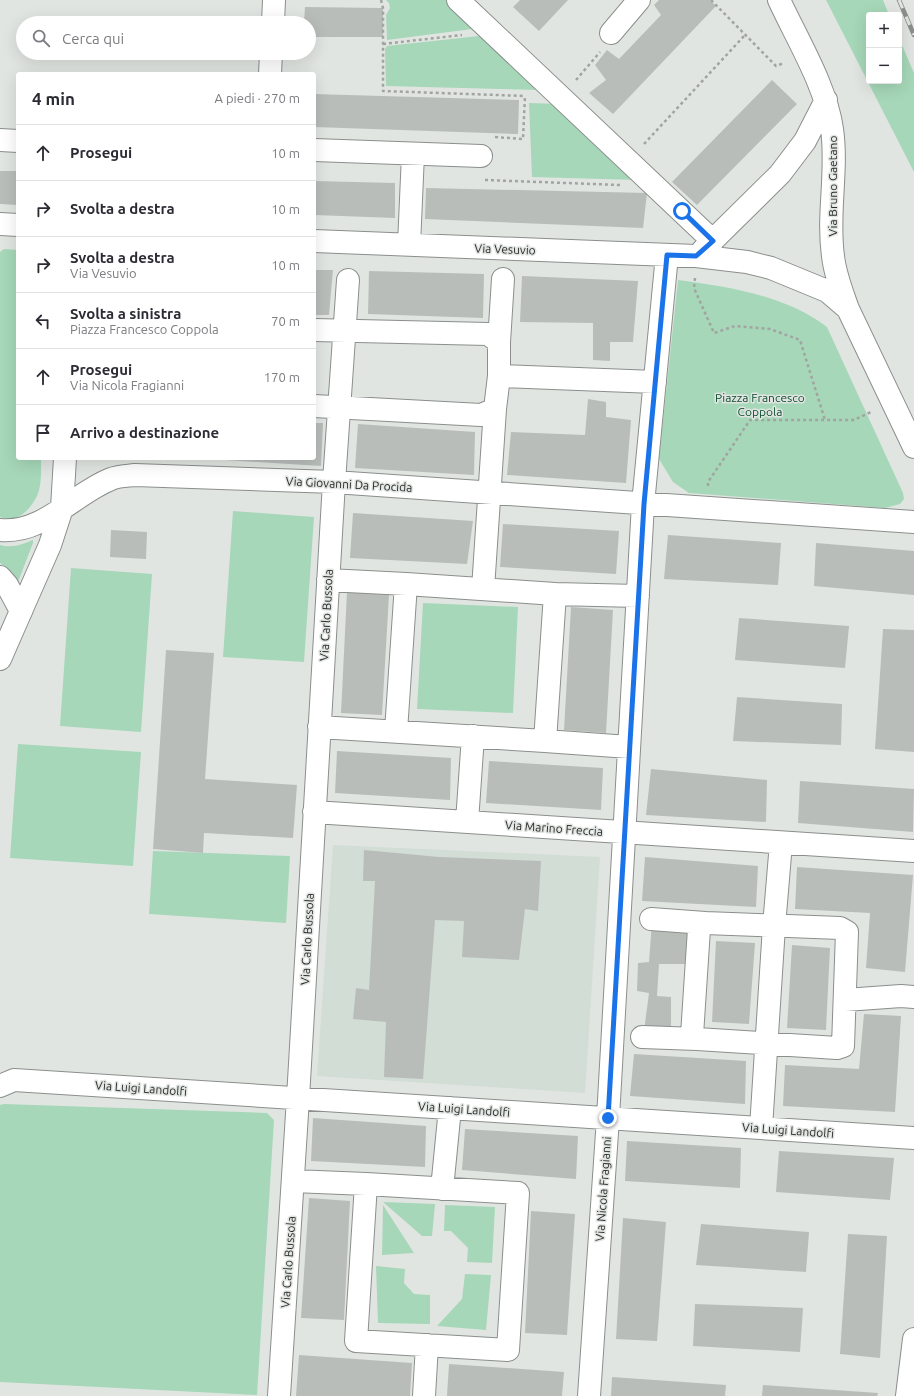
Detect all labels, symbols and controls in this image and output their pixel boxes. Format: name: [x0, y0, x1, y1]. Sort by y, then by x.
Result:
map controls: [866, 12, 902, 84]
button: +: [866, 12, 902, 48]
search box: [16, 16, 316, 60]
icon: search: [30, 27, 52, 49]
text: Cerca qui: [62, 30, 124, 47]
button: −: [866, 48, 902, 84]
text: 4 min: [32, 89, 75, 108]
text: A piedi · 270 m: [215, 91, 300, 105]
street label: Via Bruno Gaetano: [826, 136, 839, 236]
icon: ahead: [32, 142, 54, 164]
text: Prosegui: [70, 144, 132, 161]
text: 10 m: [271, 146, 300, 160]
icon: right: [32, 198, 54, 220]
text: Svolta a destra: [70, 200, 175, 217]
text: 10 m: [271, 202, 300, 216]
route start: [673, 202, 691, 220]
street label: Via Vesuvio: [474, 241, 536, 257]
text: Svolta a destra: [70, 249, 175, 266]
icon: right: [32, 254, 54, 276]
text: 10 m: [271, 258, 300, 272]
text: Via Vesuvio: [70, 266, 137, 280]
text: Svolta a sinistra: [70, 305, 181, 322]
icon: left: [32, 310, 54, 332]
text: 70 m: [271, 314, 300, 328]
text: Piazza Francesco Coppola: [70, 322, 219, 336]
text: Prosegui: [70, 361, 132, 378]
icon: ahead: [32, 366, 54, 388]
text: 170 m: [264, 370, 300, 384]
text: Via Nicola Fragianni: [70, 378, 184, 392]
park label: Piazza Francesco Coppola: [715, 391, 805, 418]
icon: arrive: [32, 422, 54, 444]
text: Arrivo a destinazione: [70, 424, 219, 441]
street label: Via Giovanni Da Procida: [285, 474, 413, 494]
street label: Via Carlo Bussola: [317, 569, 335, 661]
street label: Via Marino Freccia: [505, 818, 603, 838]
street label: Via Carlo Bussola: [298, 893, 316, 985]
street label: Via Luigi Landolfi: [95, 1078, 187, 1098]
street label: Via Luigi Landolfi: [418, 1099, 510, 1119]
route end: [599, 1109, 617, 1127]
street label: Via Luigi Landolfi: [742, 1120, 834, 1140]
street label: Via Nicola Fragianni: [593, 1136, 613, 1242]
street label: Via Carlo Bussola: [278, 1216, 298, 1308]

